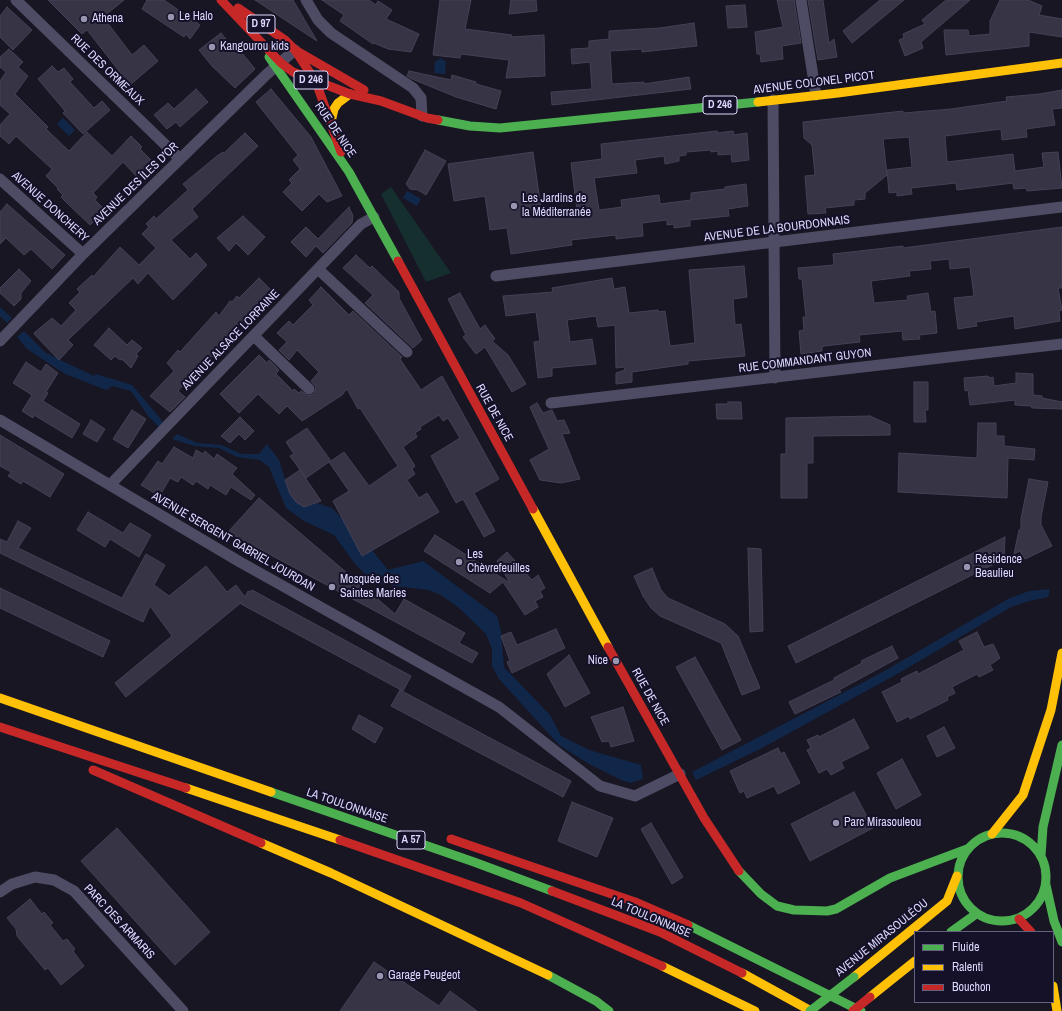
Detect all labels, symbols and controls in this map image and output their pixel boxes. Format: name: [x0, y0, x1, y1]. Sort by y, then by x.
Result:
place label: Le Halo: [179, 10, 213, 24]
place label: Athena: [92, 12, 123, 26]
marker: Le Halo: [166, 12, 176, 22]
marker: Athena: [79, 14, 89, 24]
road number: D 97: [247, 15, 275, 33]
street label: RUE DES ORMEAUX: [67, 31, 147, 109]
place label: Kangourou kids: [220, 40, 289, 54]
marker: Kangourou kids: [207, 42, 217, 52]
street label: AVENUE COLONEL PICOT: [752, 68, 876, 98]
road number: D 246: [294, 71, 328, 89]
road number: D 246: [703, 96, 737, 114]
street label: RUE DE NICE: [311, 100, 359, 160]
street label: AVENUE DES ÎLES D'OR: [90, 139, 182, 229]
street label: AVENUE DONCHERY: [9, 169, 91, 245]
place label: Les Jardins de la Méditerranée: [522, 192, 591, 220]
marker: Les Jardins de la Méditerranée: [509, 201, 519, 211]
street label: AVENUE DE LA BOURDONNAIS: [703, 213, 851, 245]
street label: AVENUE ALSACE LORRAINE: [179, 287, 283, 393]
street label: RUE COMMANDANT GUYON: [738, 346, 872, 376]
street label: RUE DE NICE: [472, 382, 516, 444]
street label: AVENUE SERGENT GABRIEL JOURDAN: [149, 489, 317, 595]
place label: Les Chèvrefeuilles: [467, 548, 530, 576]
place label: Résidence Beaulieu: [975, 553, 1022, 581]
marker: Les Chèvrefeuilles: [454, 557, 464, 567]
marker: Résidence Beaulieu: [962, 562, 972, 572]
place label: Mosquée des Saintes Maries: [340, 573, 406, 601]
marker: Mosquée des Saintes Maries: [327, 582, 337, 592]
place label: Nice: [588, 654, 608, 668]
marker: Nice: [611, 656, 621, 666]
street label: RUE DE NICE: [628, 666, 672, 728]
street label: LA TOULONNAISE: [304, 785, 390, 827]
place label: Parc Mirasouleou: [844, 816, 921, 830]
marker: Parc Mirasouleou: [831, 818, 841, 828]
road number: A 57: [397, 831, 425, 849]
street label: PARC DES ARMARIS: [81, 882, 157, 962]
street label: LA TOULONNAISE: [609, 895, 693, 941]
street label: AVENUE MIRASOULÉOU: [833, 896, 931, 980]
legend: [914, 931, 1054, 1003]
text: Fluide: [952, 939, 979, 955]
text: Ralenti: [952, 959, 983, 975]
place label: Garage Peugeot: [388, 969, 460, 983]
marker: Garage Peugeot: [375, 971, 385, 981]
text: Bouchon: [952, 979, 991, 995]

